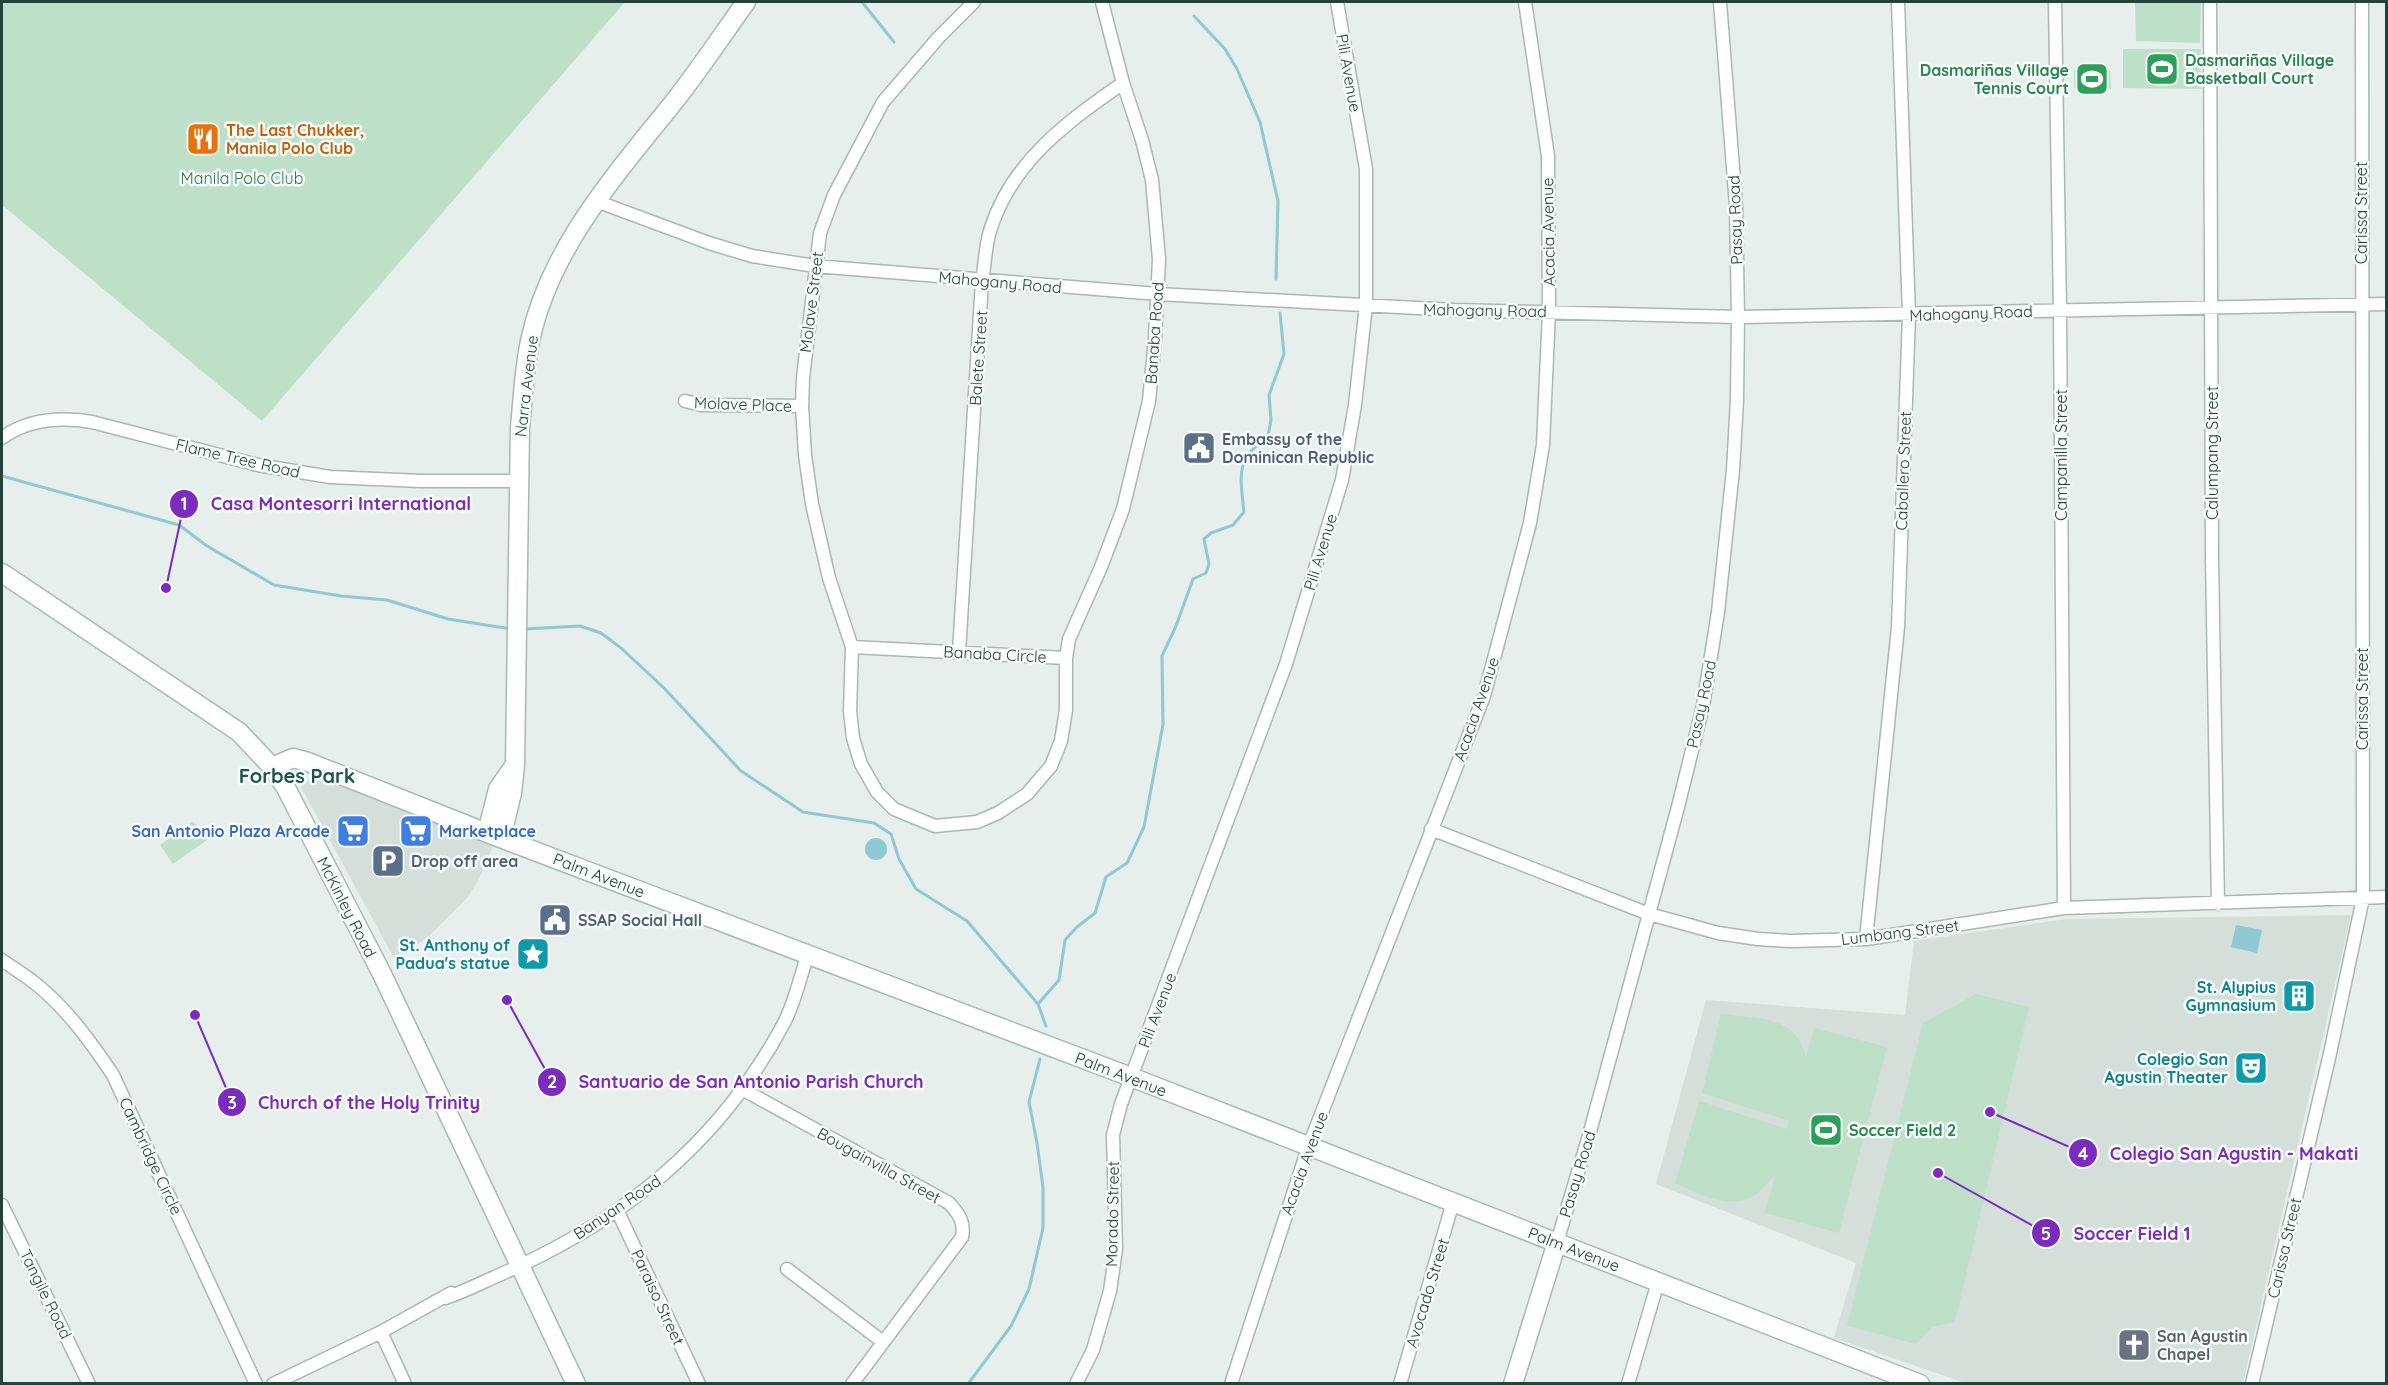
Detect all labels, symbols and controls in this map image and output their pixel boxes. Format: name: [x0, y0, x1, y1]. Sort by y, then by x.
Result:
street label: Pili Avenue: [1332, 32, 1366, 114]
place label: Dasmariñas Village Basketball Court: [2185, 50, 2334, 88]
sports icon: Dasmariñas Village Basketball Court: [2144, 51, 2180, 87]
place label: Dasmariñas Village Tennis Court: [1920, 60, 2069, 98]
sports icon: Dasmariñas Village Tennis Court: [2074, 61, 2110, 97]
place label: The Last Chukker, Manila Polo Club: [226, 120, 364, 158]
restaurant icon: The Last Chukker, Manila Polo Club: [185, 121, 221, 157]
street label: Carissa Street: [2351, 162, 2371, 264]
park label: Manila Polo Club: [181, 168, 303, 188]
street label: Pasay Road: [1723, 175, 1747, 265]
street label: Acacia Avenue: [1537, 177, 1559, 287]
street label: Molave Street: [795, 250, 827, 354]
street label: Mahogany Road: [938, 267, 1062, 297]
street label: Banaba Road: [1140, 281, 1168, 385]
street label: Mahogany Road: [1423, 299, 1547, 321]
street label: Mahogany Road: [1909, 301, 2033, 325]
street label: Balete Street: [965, 310, 991, 406]
street label: Narra Avenue: [510, 334, 542, 438]
street label: Calumpang Street: [2202, 386, 2222, 520]
street label: Campanilla Street: [2051, 389, 2071, 521]
street label: Molave Place: [694, 392, 792, 416]
street label: Caballero Street: [1891, 411, 1915, 531]
place label: Embassy of the Dominican Republic: [1222, 429, 1374, 467]
public building icon: Embassy of the Dominican Republic: [1181, 430, 1217, 466]
street label: Flame Tree Road: [174, 434, 302, 482]
callout: Casa Montesorri International: [169, 486, 483, 522]
text: 1: [180, 492, 188, 515]
text: Casa Montesorri International: [211, 492, 471, 515]
street label: Pili Avenue: [1299, 511, 1341, 593]
street label: Banaba Circle: [943, 641, 1047, 667]
street label: Carissa Street: [2352, 648, 2372, 750]
street label: Acacia Avenue: [1449, 654, 1503, 764]
street label: Pasay Road: [1682, 658, 1720, 750]
district label: Forbes Park: [239, 763, 355, 788]
supermarket icon: San Antonio Plaza Arcade: [335, 813, 371, 849]
supermarket icon: Marketplace: [398, 813, 434, 849]
place label: San Antonio Plaza Arcade: [131, 821, 330, 841]
place label: Marketplace: [439, 821, 536, 841]
parking icon: Drop off area: [370, 843, 406, 879]
street label: Palm Avenue: [550, 848, 648, 902]
place label: Drop off area: [411, 851, 518, 871]
street label: McKinley Road: [313, 853, 381, 961]
public building icon: SSAP Social Hall: [537, 902, 573, 938]
place label: SSAP Social Hall: [578, 910, 702, 930]
street label: Lumbang Street: [1840, 915, 1960, 949]
place label: St. Anthony of Padua's statue: [395, 935, 510, 973]
place icon: St. Anthony of Padua's statue: [515, 936, 551, 972]
street label: Pili Avenue: [1133, 969, 1181, 1051]
place label: St. Alypius Gymnasium: [2186, 977, 2276, 1015]
building icon: St. Alypius Gymnasium: [2281, 978, 2317, 1014]
street label: Palm Avenue: [1072, 1047, 1170, 1101]
place label: Colegio San Agustin Theater: [2104, 1049, 2228, 1087]
theatre icon: Colegio San Agustin Theater: [2233, 1050, 2269, 1086]
callout: Santuario de San Antonio Parish Church: [537, 1064, 936, 1100]
text: 2: [547, 1070, 557, 1093]
text: Santuario de San Antonio Parish Church: [578, 1070, 924, 1093]
callout: Church of the Holy Trinity: [217, 1084, 492, 1120]
text: 3: [227, 1091, 237, 1114]
text: Church of the Holy Trinity: [258, 1091, 480, 1114]
street label: Cambridge Circle: [115, 1094, 187, 1218]
street label: Acacia Avenue: [1276, 1108, 1332, 1218]
sports icon: Soccer Field 2: [1808, 1112, 1844, 1148]
place label: Soccer Field 2: [1849, 1120, 1956, 1140]
street label: Bougainvilla Street: [814, 1123, 944, 1207]
street label: Pasay Road: [1554, 1128, 1600, 1220]
callout: Colegio San Agustin - Makati: [2068, 1135, 2371, 1171]
text: 4: [2078, 1142, 2089, 1165]
text: Colegio San Agustin - Makati: [2110, 1142, 2358, 1165]
street label: Morado Street: [1101, 1161, 1123, 1267]
street label: Banyan Road: [569, 1170, 665, 1244]
street label: Carissa Street: [2263, 1196, 2305, 1300]
callout: Soccer Field 1: [2031, 1215, 2203, 1251]
street label: Palm Avenue: [1525, 1222, 1623, 1276]
text: 5: [2041, 1222, 2051, 1245]
text: Soccer Field 1: [2073, 1222, 2191, 1245]
street label: Avocado Street: [1401, 1236, 1453, 1350]
street label: Tangile Road: [16, 1246, 76, 1342]
street label: Paraiso Street: [627, 1246, 689, 1348]
place label: San Agustin Chapel: [2157, 1326, 2248, 1364]
church icon: San Agustin Chapel: [2116, 1327, 2152, 1363]

